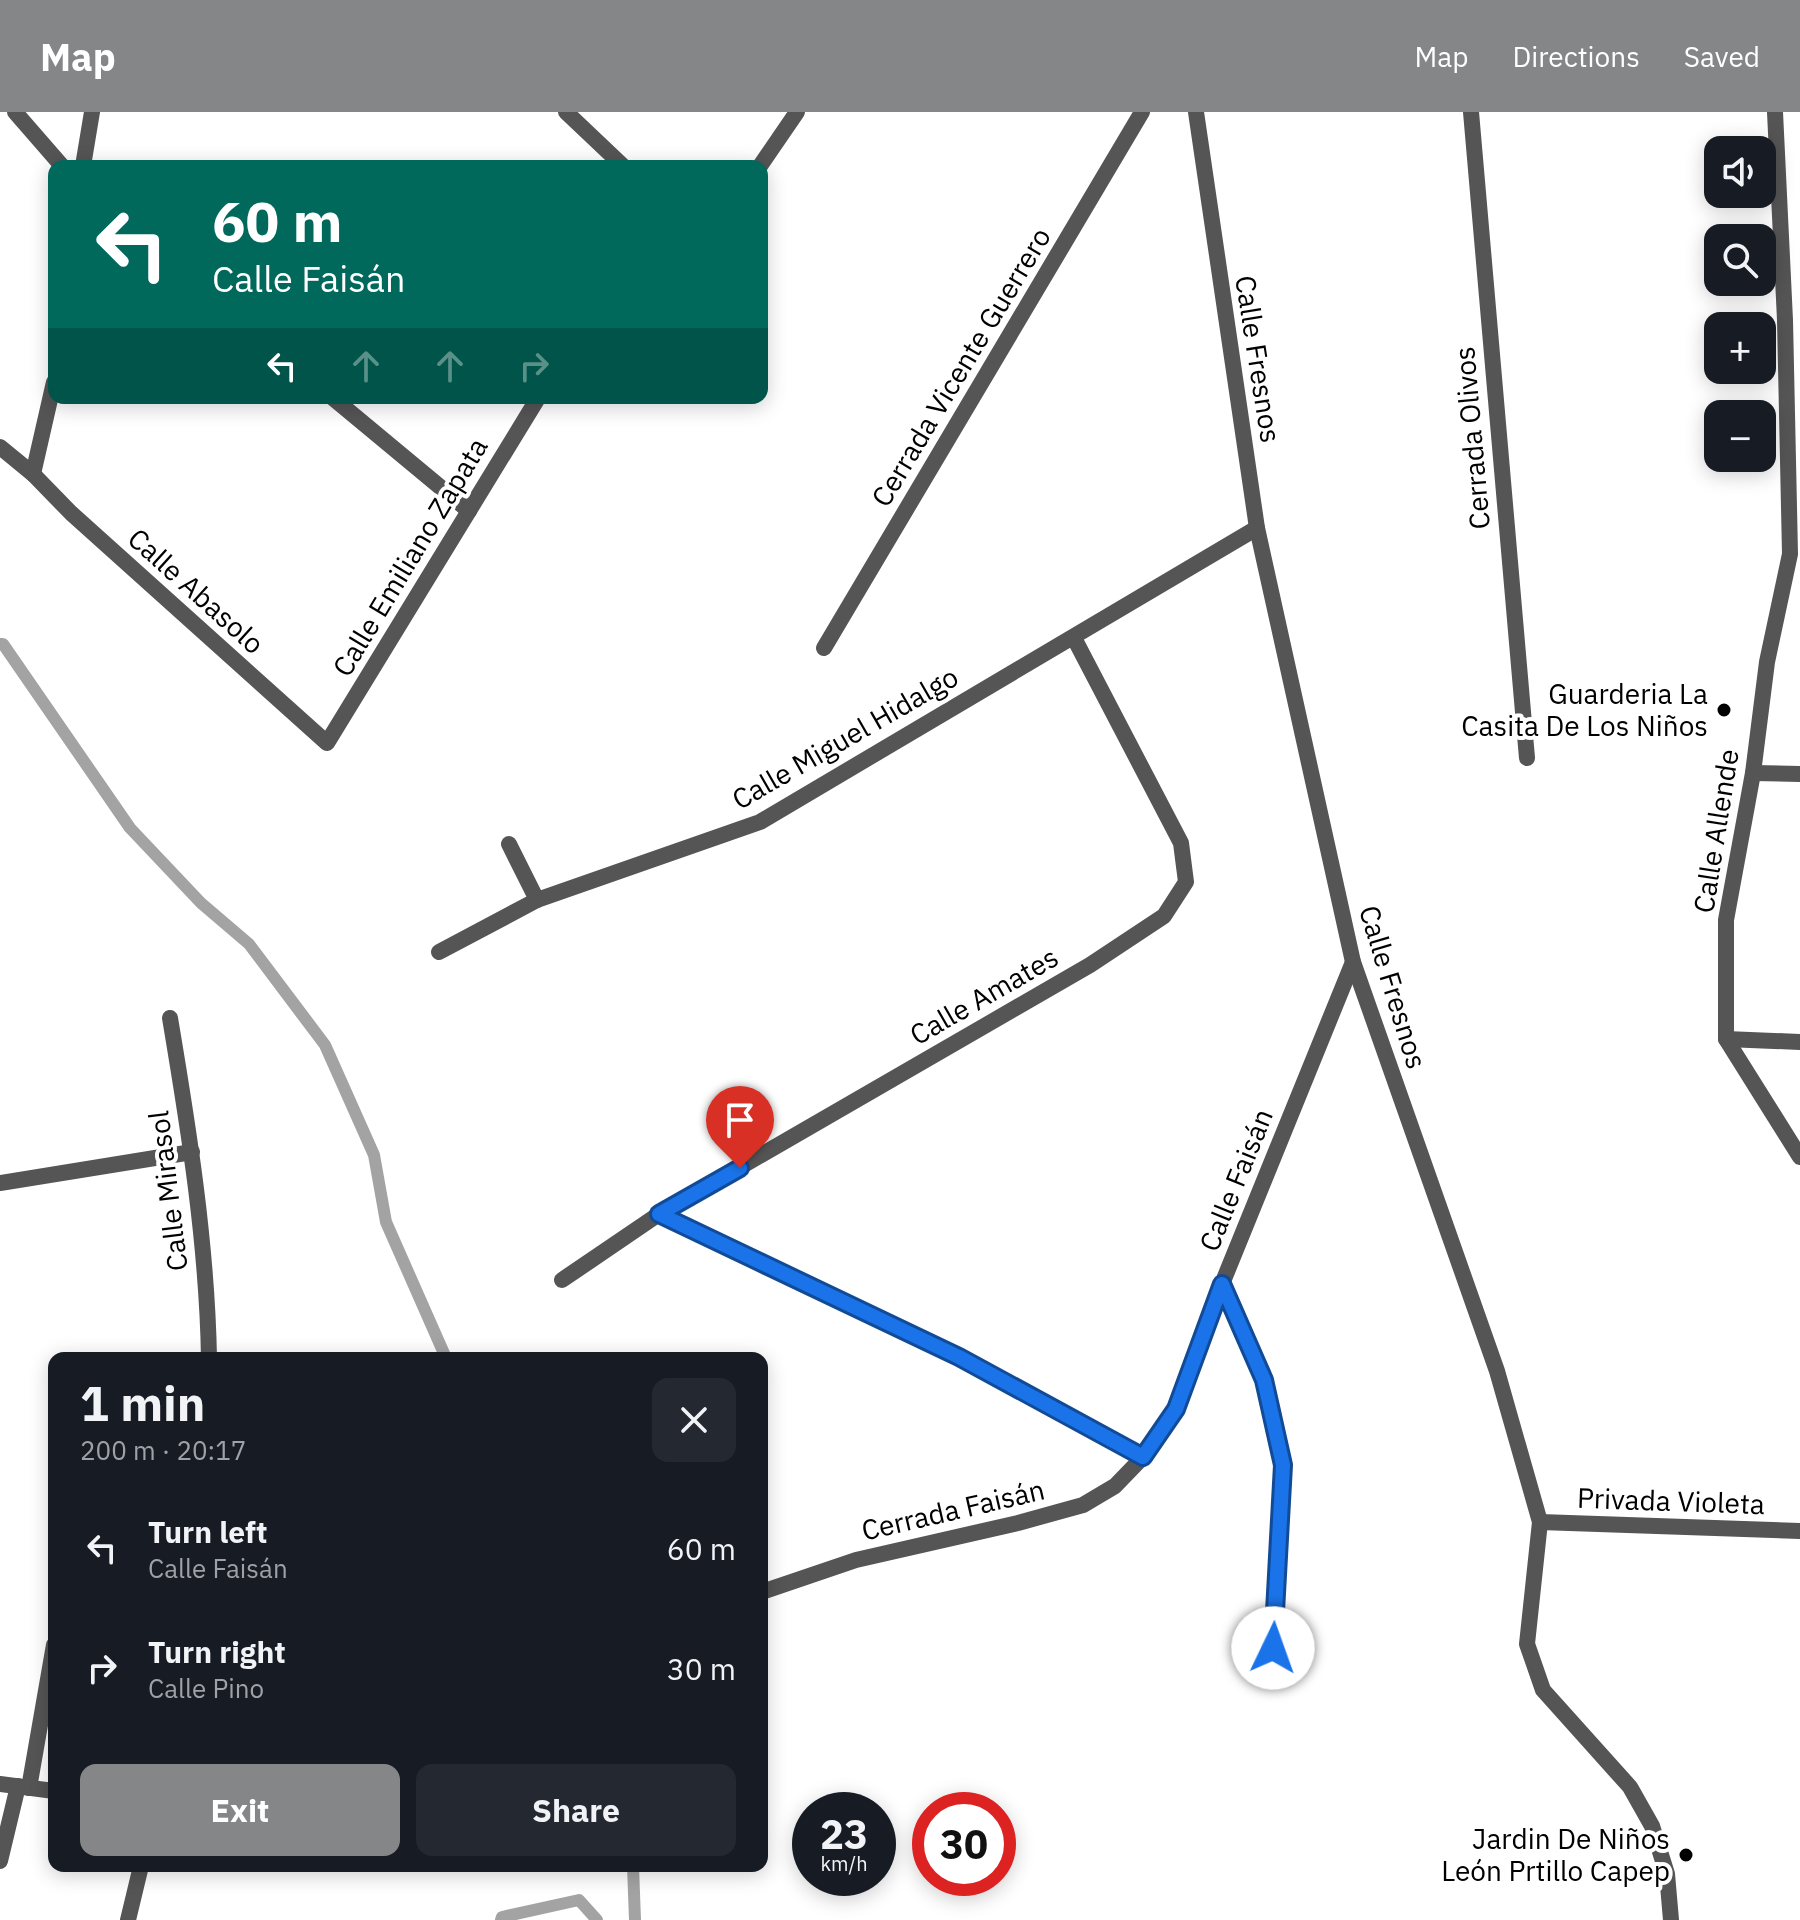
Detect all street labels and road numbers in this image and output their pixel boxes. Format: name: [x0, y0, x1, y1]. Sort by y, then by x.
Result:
street label: Cerrada Vicente Guerrero: [863, 220, 1059, 513]
street label: Calle Fresnos: [1227, 273, 1290, 445]
street label: Cerrada Olivos: [1445, 345, 1498, 531]
street label: Calle Emiliano Zapata: [324, 431, 496, 683]
street label: Calle Abasolo: [120, 520, 272, 662]
street label: Calle Miguel Hidalgo: [725, 658, 965, 817]
street label: Calle Allende: [1684, 746, 1747, 915]
street label: Calle Fresnos: [1351, 901, 1436, 1073]
street label: Calle Amates: [903, 938, 1065, 1053]
street label: Calle Faisán: [1190, 1103, 1281, 1256]
street label: Calle Mirasol: [139, 1109, 196, 1273]
street label: Cerrada Faisán: [858, 1470, 1048, 1549]
street label: Privada Violeta: [1577, 1479, 1766, 1522]

